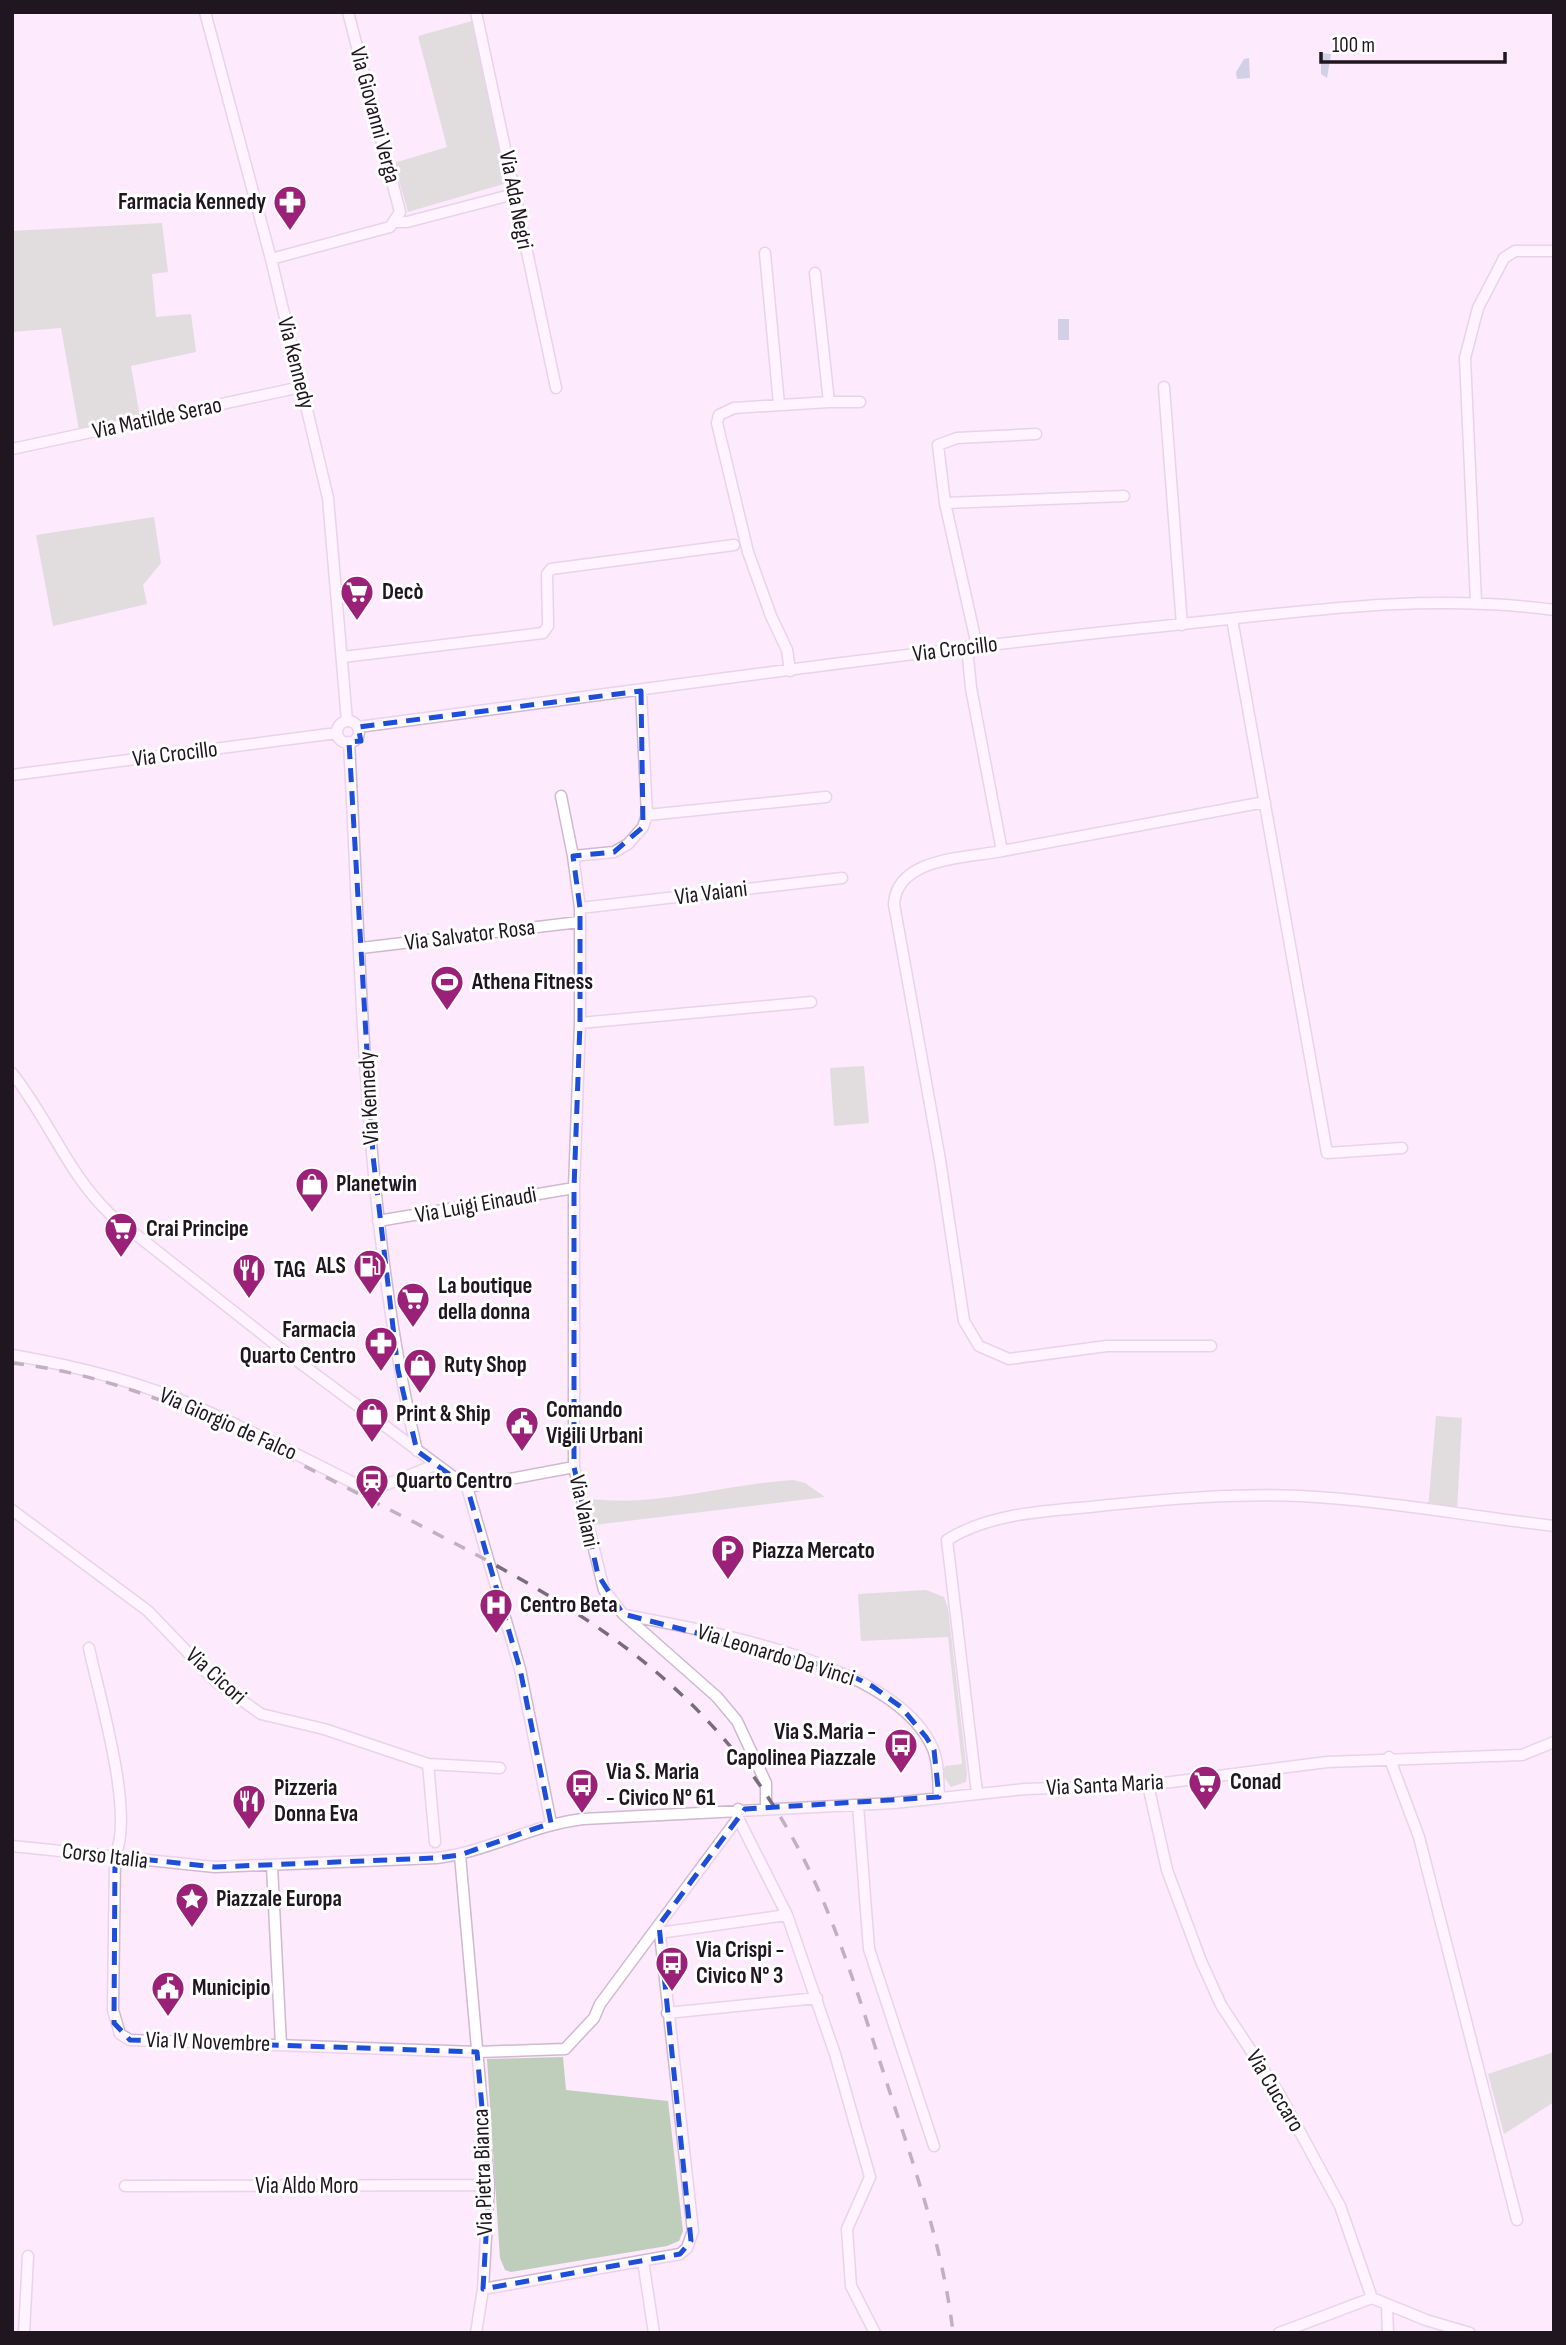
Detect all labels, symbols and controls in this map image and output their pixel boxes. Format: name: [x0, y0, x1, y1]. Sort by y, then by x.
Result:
scale bar: [1321, 21, 1505, 65]
text: 100 m: [1332, 33, 1375, 58]
street label: Via Giovanni Verga: [343, 44, 407, 186]
street label: Via Ada Negri: [493, 148, 539, 252]
pharmacy icon: Farmacia Kennedy: [271, 183, 309, 232]
place label: Farmacia Kennedy: [118, 188, 266, 216]
street label: Via Kennedy: [271, 314, 321, 412]
street label: Via Matilde Serao: [90, 391, 224, 445]
supermarket icon: Decò: [338, 573, 376, 622]
place label: Decò: [382, 578, 423, 606]
street label: Via Crocillo: [911, 630, 999, 668]
street label: Via Crocillo: [131, 735, 219, 773]
street label: Via Vaiani: [673, 875, 749, 911]
street label: Via Salvator Rosa: [403, 913, 537, 957]
sports icon: Athena Fitness: [428, 963, 466, 1012]
place label: Athena Fitness: [471, 968, 593, 996]
street label: Via Kennedy: [353, 1050, 385, 1146]
shop icon: Planetwin: [293, 1165, 331, 1214]
place label: Planetwin: [336, 1170, 417, 1198]
street label: Via Luigi Einaudi: [413, 1181, 539, 1229]
supermarket icon: Crai Principe: [102, 1210, 140, 1259]
place label: Crai Principe: [146, 1215, 249, 1243]
fuel station icon: ALS: [351, 1247, 389, 1296]
restaurant icon: TAG: [230, 1251, 268, 1300]
place label: ALS: [315, 1252, 346, 1280]
place label: TAG: [274, 1256, 306, 1284]
place label: La boutique della donna: [438, 1272, 532, 1326]
supermarket icon: La boutique della donna: [394, 1280, 432, 1329]
place label: Farmacia Quarto Centro: [240, 1316, 356, 1370]
pharmacy icon: Farmacia Quarto Centro: [362, 1324, 400, 1373]
shop icon: Ruty Shop: [401, 1346, 439, 1395]
place label: Ruty Shop: [444, 1351, 527, 1379]
street label: Via Giorgio de Falco: [155, 1381, 301, 1467]
shop icon: Print & Ship: [353, 1395, 391, 1444]
place label: Comando Vigili Urbani: [546, 1396, 643, 1450]
place label: Print & Ship: [396, 1400, 491, 1428]
public building icon: Comando Vigili Urbani: [503, 1404, 541, 1453]
station icon: Quarto Centro: [353, 1462, 391, 1511]
place label: Quarto Centro: [396, 1467, 512, 1495]
street label: Via Vaiani: [563, 1472, 605, 1550]
parking icon: Piazza Mercato: [709, 1532, 747, 1581]
place label: Piazza Mercato: [752, 1537, 875, 1565]
hospital icon: Centro Beta: [477, 1586, 515, 1635]
place label: Centro Beta: [520, 1591, 618, 1619]
street label: Via Leonardo Da Vinci: [694, 1618, 858, 1692]
street label: Via Cicori: [180, 1641, 252, 1711]
place label: Via S.Maria - Capolinea Piazzale: [726, 1718, 876, 1772]
bus stop icon: Via S.Maria - Capolinea Piazzale: [882, 1726, 920, 1775]
place label: Via S. Maria - Civico N° 61: [606, 1758, 715, 1812]
supermarket icon: Conad: [1186, 1763, 1224, 1812]
bus stop icon: Via S. Maria - Civico N° 61: [563, 1766, 601, 1815]
street label: Via Santa Maria: [1046, 1768, 1164, 1802]
place label: Conad: [1230, 1768, 1281, 1796]
place label: Pizzeria Donna Eva: [274, 1774, 358, 1828]
restaurant icon: Pizzeria Donna Eva: [230, 1782, 268, 1831]
street label: Corso Italia: [60, 1837, 150, 1875]
place icon: Piazzale Europa: [173, 1880, 211, 1929]
place label: Piazzale Europa: [216, 1885, 342, 1913]
place label: Via Crispi - Civico N° 3: [696, 1936, 784, 1990]
bus stop icon: Via Crispi - Civico N° 3: [653, 1944, 691, 1993]
public building icon: Municipio: [149, 1969, 187, 2018]
place label: Municipio: [192, 1974, 271, 2002]
street label: Via IV Novembre: [145, 2026, 271, 2058]
street label: Via Cuccaro: [1240, 2045, 1310, 2137]
street label: Via Pietra Bianca: [467, 2108, 499, 2236]
street label: Via Aldo Moro: [255, 2172, 359, 2200]

